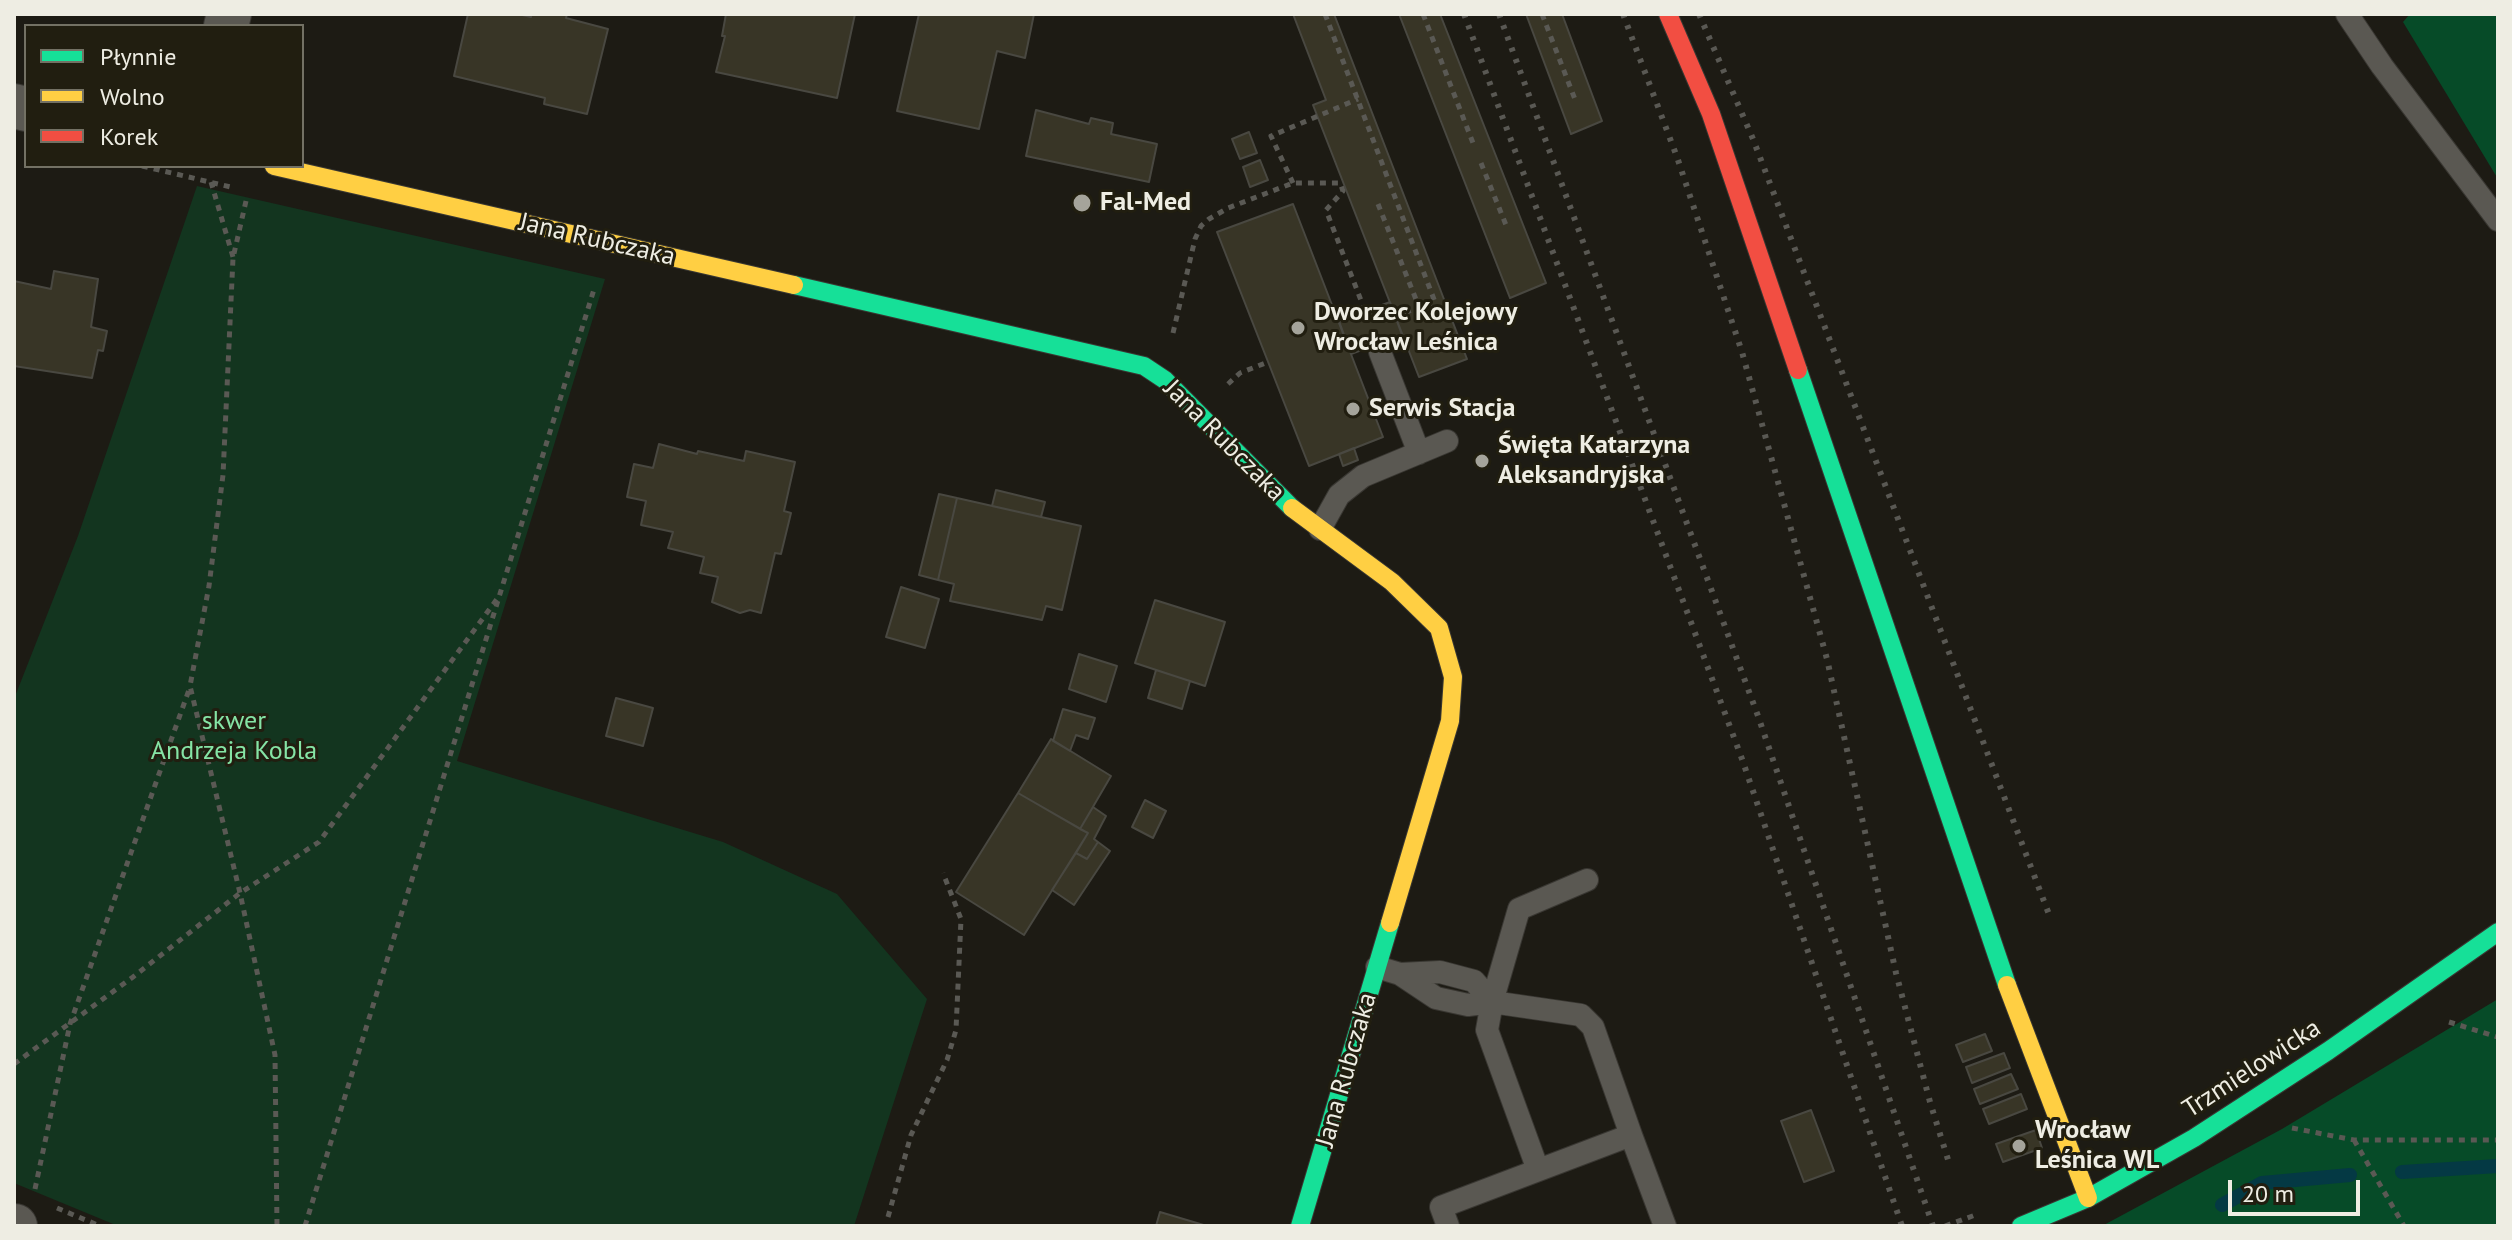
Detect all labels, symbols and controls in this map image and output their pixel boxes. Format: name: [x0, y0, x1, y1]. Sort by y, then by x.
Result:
legend: [24, 24, 304, 168]
text: Płynnie: [100, 41, 177, 72]
text: Wolno: [100, 81, 165, 112]
text: Korek: [100, 121, 158, 152]
place label: Fal-Med: [1100, 187, 1191, 219]
marker: Fal-Med: [1071, 192, 1093, 214]
street label: Jana Rubczaka: [516, 207, 678, 273]
place label: Dworzec Kolejowy Wrocław Leśnica: [1314, 297, 1517, 358]
marker: Dworzec Kolejowy Wrocław Leśnica: [1289, 319, 1307, 337]
street label: Jana Rubczaka: [1157, 374, 1291, 508]
place label: Serwis Stacja: [1369, 393, 1515, 425]
marker: Serwis Stacja: [1344, 400, 1362, 418]
place label: Święta Katarzyna Aleksandryjska: [1498, 430, 1690, 492]
marker: Święta Katarzyna Aleksandryjska: [1473, 452, 1491, 470]
park label: skwer Andrzeja Kobla: [151, 706, 317, 768]
street label: Jana Rubczaka: [1310, 989, 1384, 1151]
street label: Trzmielowicka: [2177, 1013, 2327, 1125]
place label: Wrocław Leśnica WL: [2035, 1115, 2159, 1176]
marker: Wrocław Leśnica WL: [2010, 1137, 2028, 1155]
scale bar: [2232, 1164, 2364, 1214]
text: 20 m: [2242, 1178, 2294, 1209]

